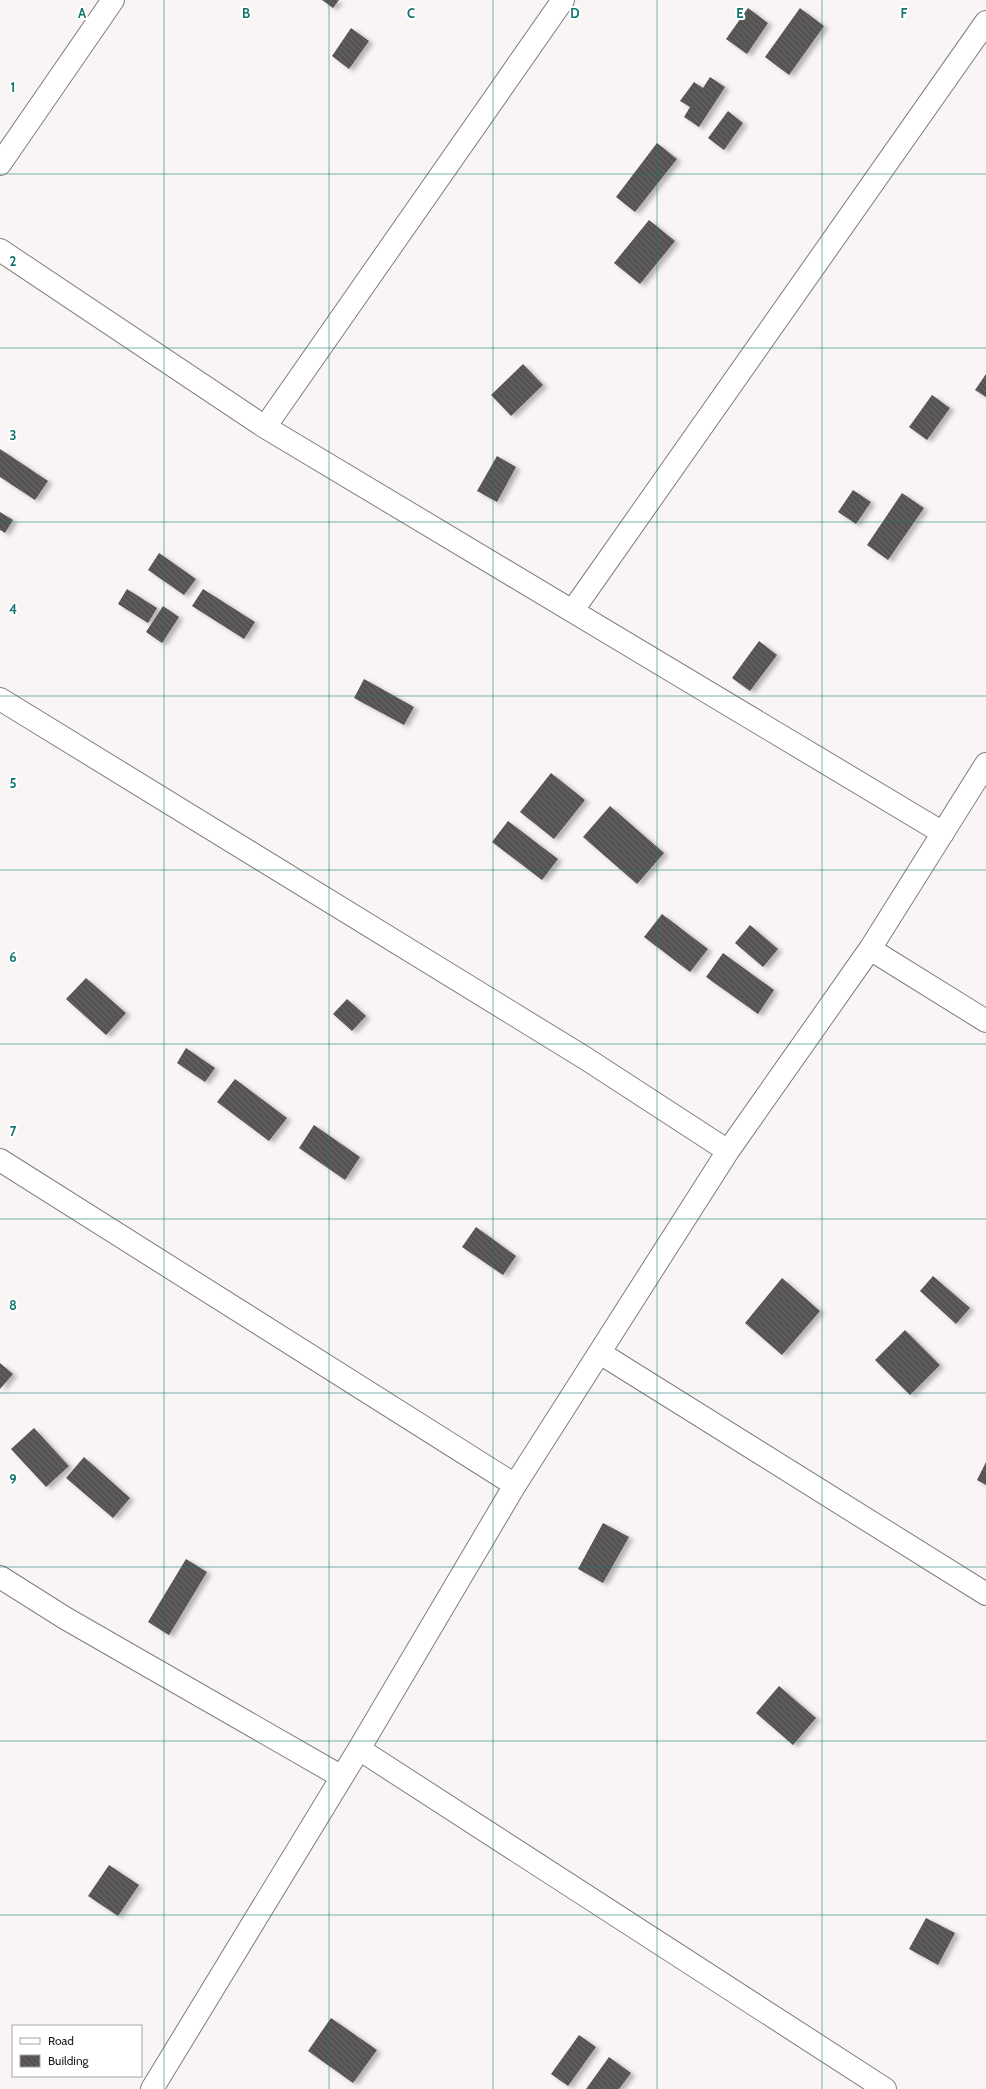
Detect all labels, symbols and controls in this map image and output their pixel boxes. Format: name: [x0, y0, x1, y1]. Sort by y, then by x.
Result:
text: A: [78, 5, 87, 21]
text: B: [242, 5, 250, 21]
text: C: [407, 5, 415, 21]
text: D: [570, 5, 580, 21]
text: E: [736, 5, 744, 21]
text: F: [901, 5, 908, 21]
text: 1: [11, 79, 15, 95]
text: 2: [10, 253, 17, 269]
text: 3: [9, 427, 17, 443]
text: 4: [9, 601, 17, 617]
text: 5: [10, 775, 17, 791]
text: 6: [9, 949, 17, 965]
text: 7: [10, 1123, 17, 1139]
text: 8: [9, 1297, 17, 1313]
text: 9: [9, 1471, 17, 1487]
legend: [12, 2025, 142, 2077]
text: Road: [48, 2033, 74, 2048]
text: Building: [48, 2053, 90, 2068]

